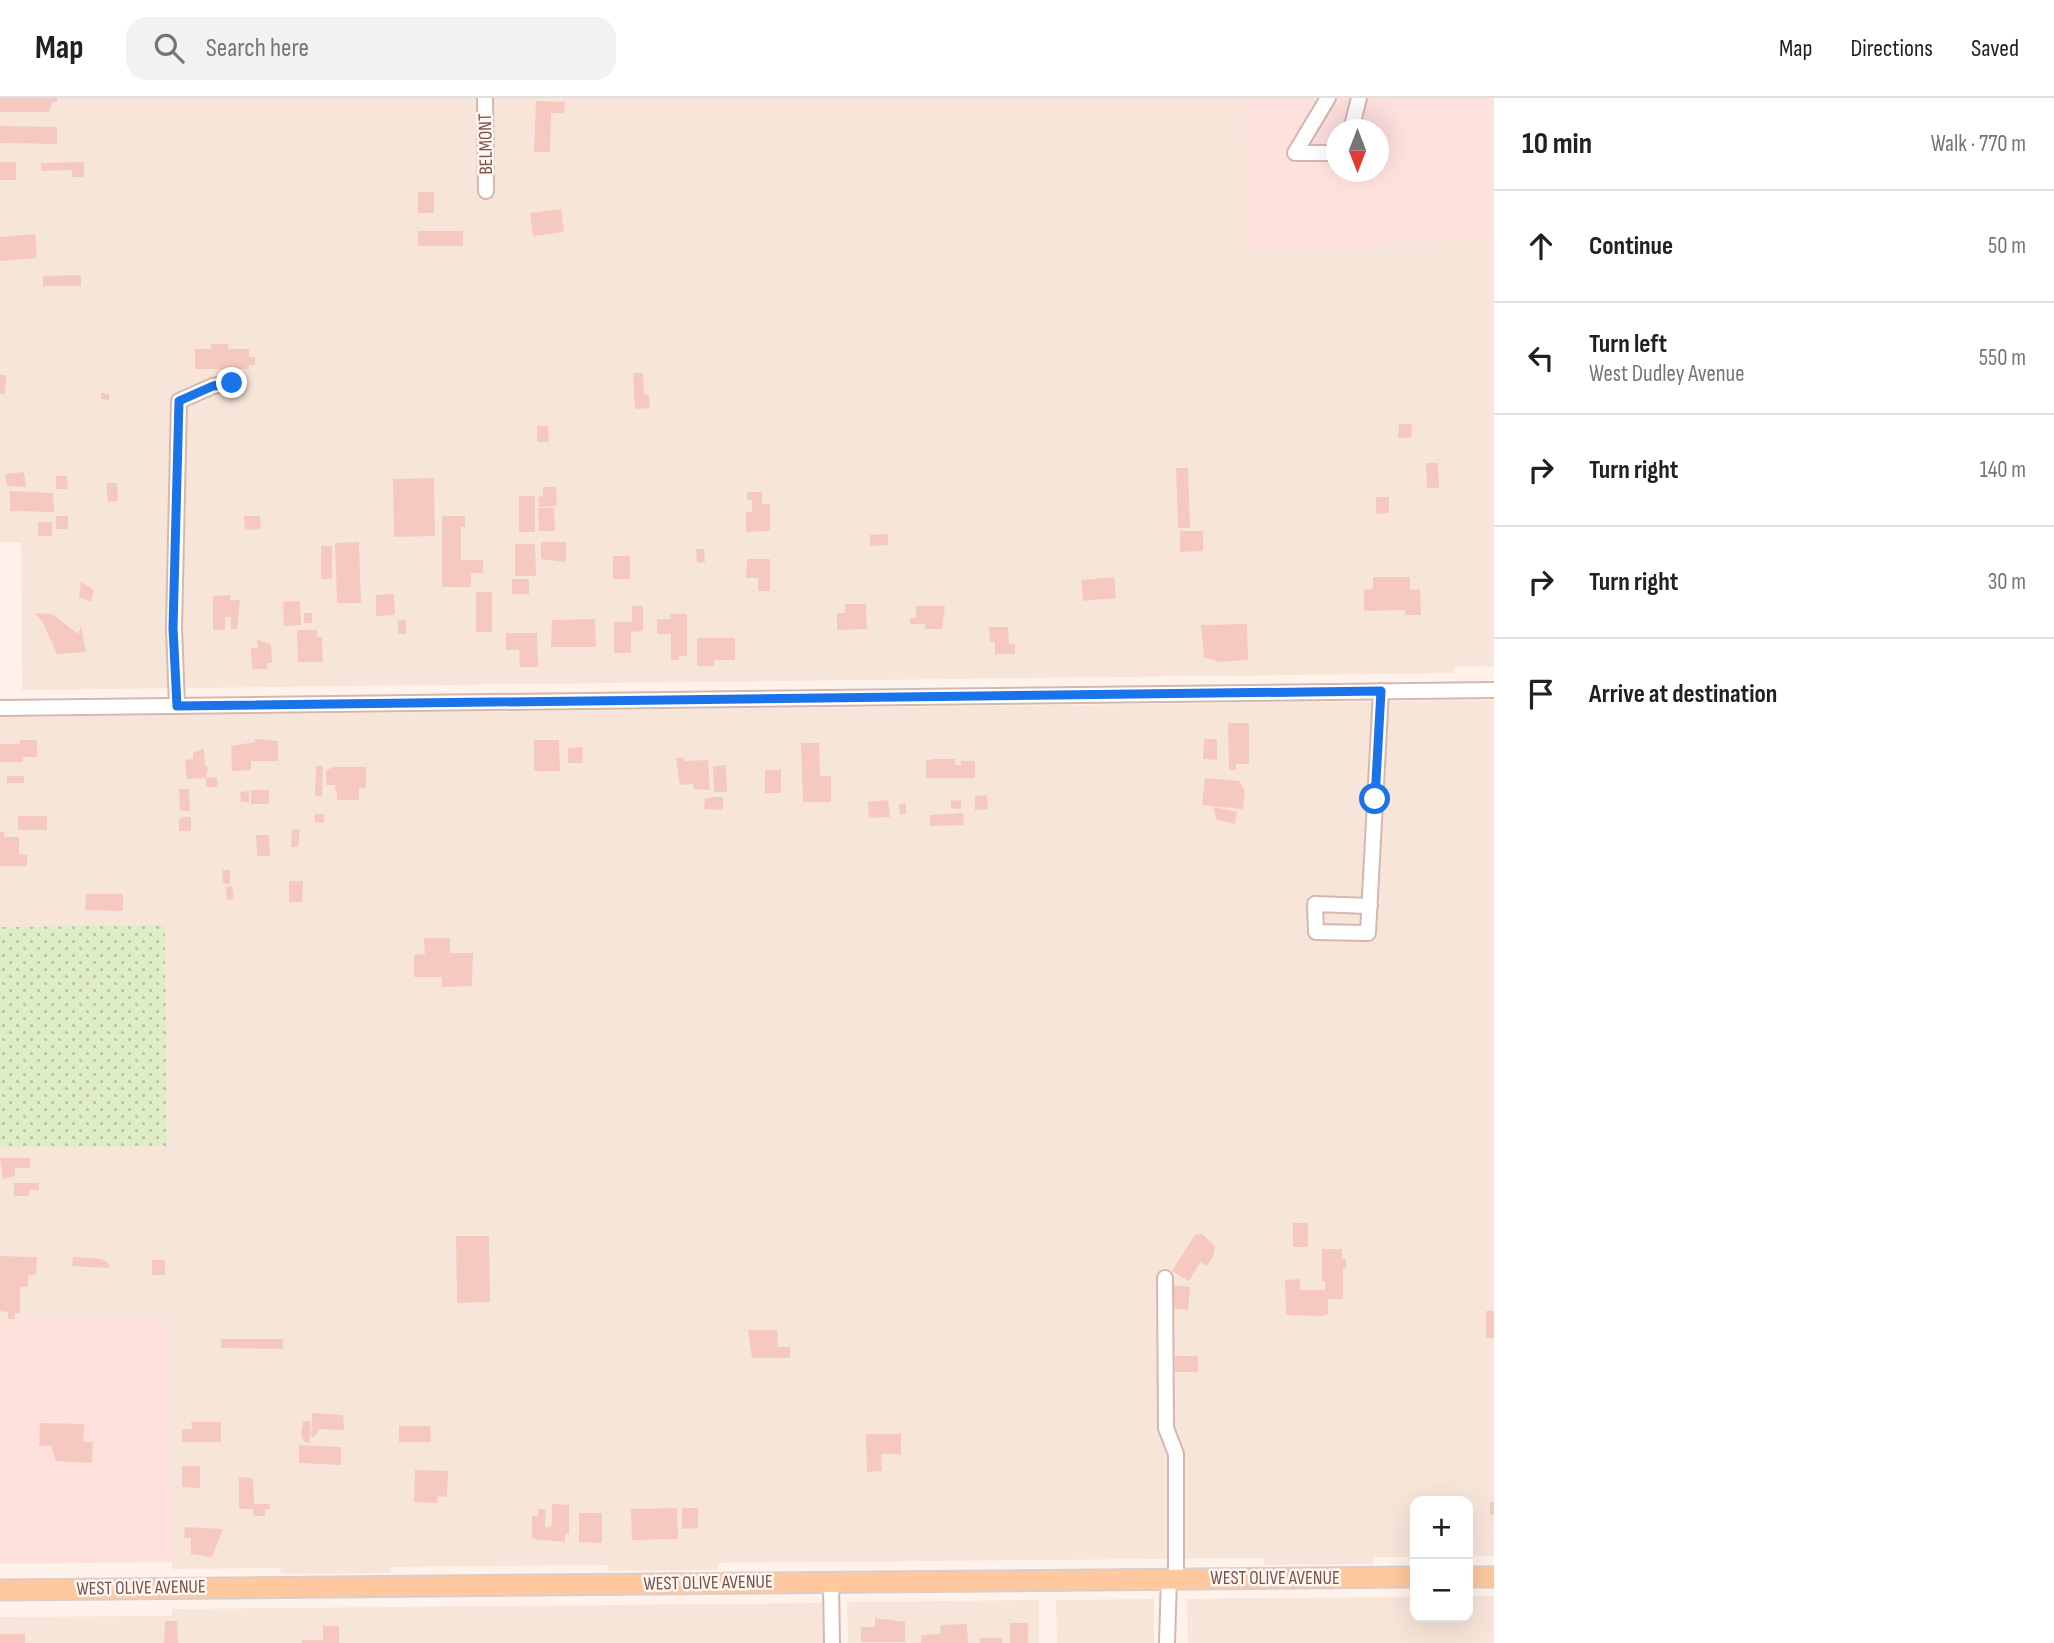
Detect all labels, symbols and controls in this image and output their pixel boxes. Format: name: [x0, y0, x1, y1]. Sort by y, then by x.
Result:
search box: [126, 17, 616, 80]
text: Map: [35, 28, 84, 68]
icon: search: [150, 29, 188, 67]
text: Search here: [206, 33, 309, 64]
text: Map: [1779, 34, 1812, 63]
text: Directions: [1850, 34, 1933, 63]
text: Saved: [1971, 34, 2019, 63]
street label: BELMONT: [474, 113, 498, 175]
north arrow: [1326, 119, 1389, 182]
text: 10 min: [1522, 126, 1592, 162]
text: Walk · 770 m: [1931, 130, 2026, 158]
icon: ahead: [1522, 227, 1560, 265]
text: Continue: [1589, 231, 1673, 262]
text: 50 m: [1988, 232, 2026, 260]
text: Turn left: [1589, 329, 1667, 360]
icon: left: [1522, 339, 1560, 377]
text: 550 m: [1979, 344, 2026, 372]
text: West Dudley Avenue: [1589, 360, 1744, 388]
route end: [216, 367, 247, 398]
icon: right: [1522, 451, 1560, 489]
text: Turn right: [1589, 455, 1678, 486]
text: 140 m: [1980, 456, 2026, 484]
icon: right: [1522, 563, 1560, 601]
text: Turn right: [1589, 567, 1678, 598]
text: 30 m: [1988, 568, 2026, 596]
icon: arrive: [1522, 675, 1560, 713]
text: Arrive at destination: [1589, 679, 1777, 710]
route start: [1359, 783, 1390, 814]
map controls: [1410, 1496, 1473, 1622]
button: +: [1410, 1496, 1473, 1559]
button: −: [1410, 1559, 1473, 1622]
street label: WEST OLIVE AVENUE: [1210, 1567, 1340, 1590]
street label: WEST OLIVE AVENUE: [643, 1570, 773, 1596]
street label: WEST OLIVE AVENUE: [76, 1575, 206, 1601]

